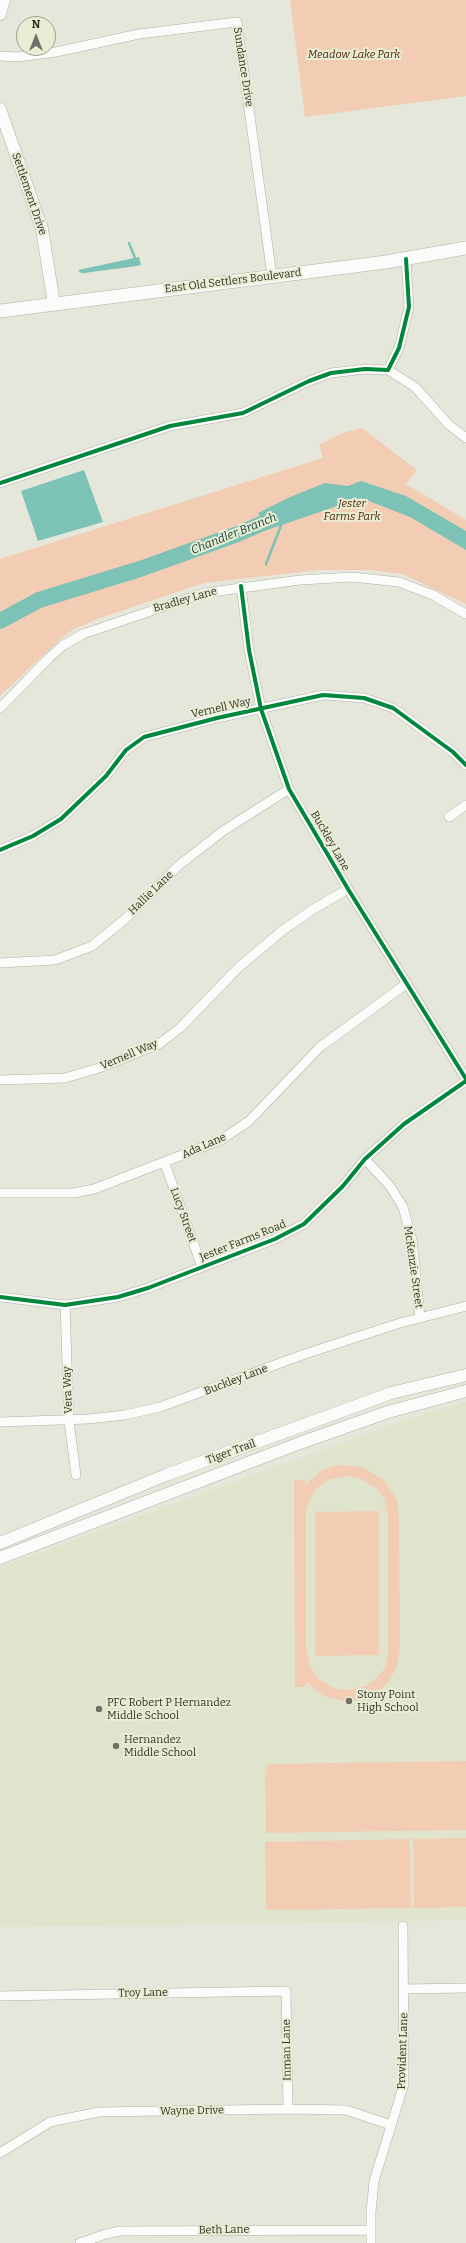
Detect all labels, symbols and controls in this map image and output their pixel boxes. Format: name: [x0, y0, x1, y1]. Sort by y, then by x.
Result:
north arrow: [16, 16, 56, 56]
text: N: [32, 18, 40, 31]
street label: Sundance Drive: [230, 26, 256, 108]
park label: Meadow Lake Park: [308, 48, 400, 62]
street label: Settlement Drive: [9, 151, 49, 237]
street label: East Old Settlers Boulevard: [164, 266, 302, 296]
park label: Jester Farms Park: [324, 497, 380, 523]
water label: Chandler Branch: [189, 510, 279, 558]
street label: Bradley Lane: [152, 585, 218, 615]
street label: Vernell Way: [190, 695, 252, 721]
street label: Buckley Lane: [308, 809, 352, 873]
street label: Hallie Lane: [126, 868, 176, 918]
street label: Vernell Way: [98, 1037, 160, 1073]
street label: Ada Lane: [180, 1130, 228, 1162]
street label: Lucy Street: [167, 1186, 199, 1244]
street label: Jester Farms Road: [198, 1218, 288, 1264]
street label: McKenzie Street: [401, 1225, 425, 1309]
street label: Buckley Lane: [202, 1362, 270, 1398]
street label: Vera Way: [61, 1366, 75, 1414]
street label: Tiger Trail: [204, 1437, 258, 1467]
place label: Stony Point High School: [357, 1688, 419, 1714]
place label: PFC Robert P Hernandez Middle School: [107, 1696, 231, 1722]
marker: Stony Point High School: [344, 1696, 354, 1706]
marker: PFC Robert P Hernandez Middle School: [94, 1704, 104, 1714]
place label: Hernandez Middle School: [124, 1733, 196, 1759]
marker: Hernandez Middle School: [111, 1741, 121, 1751]
street label: Troy Lane: [118, 1986, 168, 2000]
street label: Provident Lane: [395, 2012, 411, 2090]
street label: Inman Lane: [280, 2019, 294, 2081]
street label: Wayne Drive: [160, 2104, 224, 2118]
street label: Beth Lane: [198, 2223, 250, 2237]

